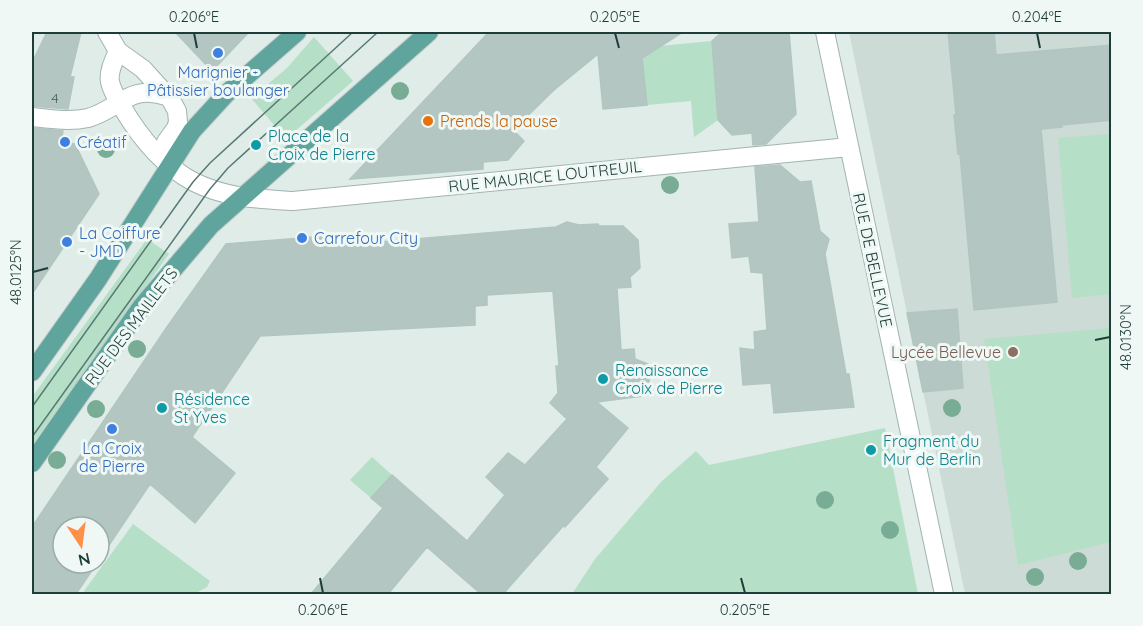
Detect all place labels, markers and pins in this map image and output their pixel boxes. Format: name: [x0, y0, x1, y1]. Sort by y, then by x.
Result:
marker: Marignier - Pâtissier boulanger: [211, 46, 225, 60]
place label: Marignier - Pâtissier boulanger: [147, 62, 289, 100]
place label: Prends la pause: [440, 111, 558, 131]
marker: Prends la pause: [421, 114, 435, 128]
place label: Place de la Croix de Pierre: [268, 126, 376, 164]
place label: Créatif: [77, 132, 127, 152]
marker: Créatif: [58, 135, 72, 149]
marker: Place de la Croix de Pierre: [249, 138, 263, 152]
place label: La Coiffure - JMD: [79, 223, 161, 261]
place label: Carrefour City: [314, 228, 418, 248]
marker: Carrefour City: [295, 231, 309, 245]
marker: La Coiffure - JMD: [60, 235, 74, 249]
place label: Lycée Bellevue: [891, 342, 1001, 362]
marker: Lycée Bellevue: [1006, 345, 1020, 359]
place label: Renaissance Croix de Pierre: [615, 360, 723, 398]
marker: Renaissance Croix de Pierre: [596, 372, 610, 386]
place label: Résidence St Yves: [174, 389, 250, 427]
marker: Résidence St Yves: [155, 401, 169, 415]
marker: La Croix de Pierre: [105, 422, 119, 436]
place label: Fragment du Mur de Berlin: [883, 431, 981, 469]
place label: La Croix de Pierre: [79, 438, 145, 476]
marker: Fragment du Mur de Berlin: [864, 443, 878, 457]

